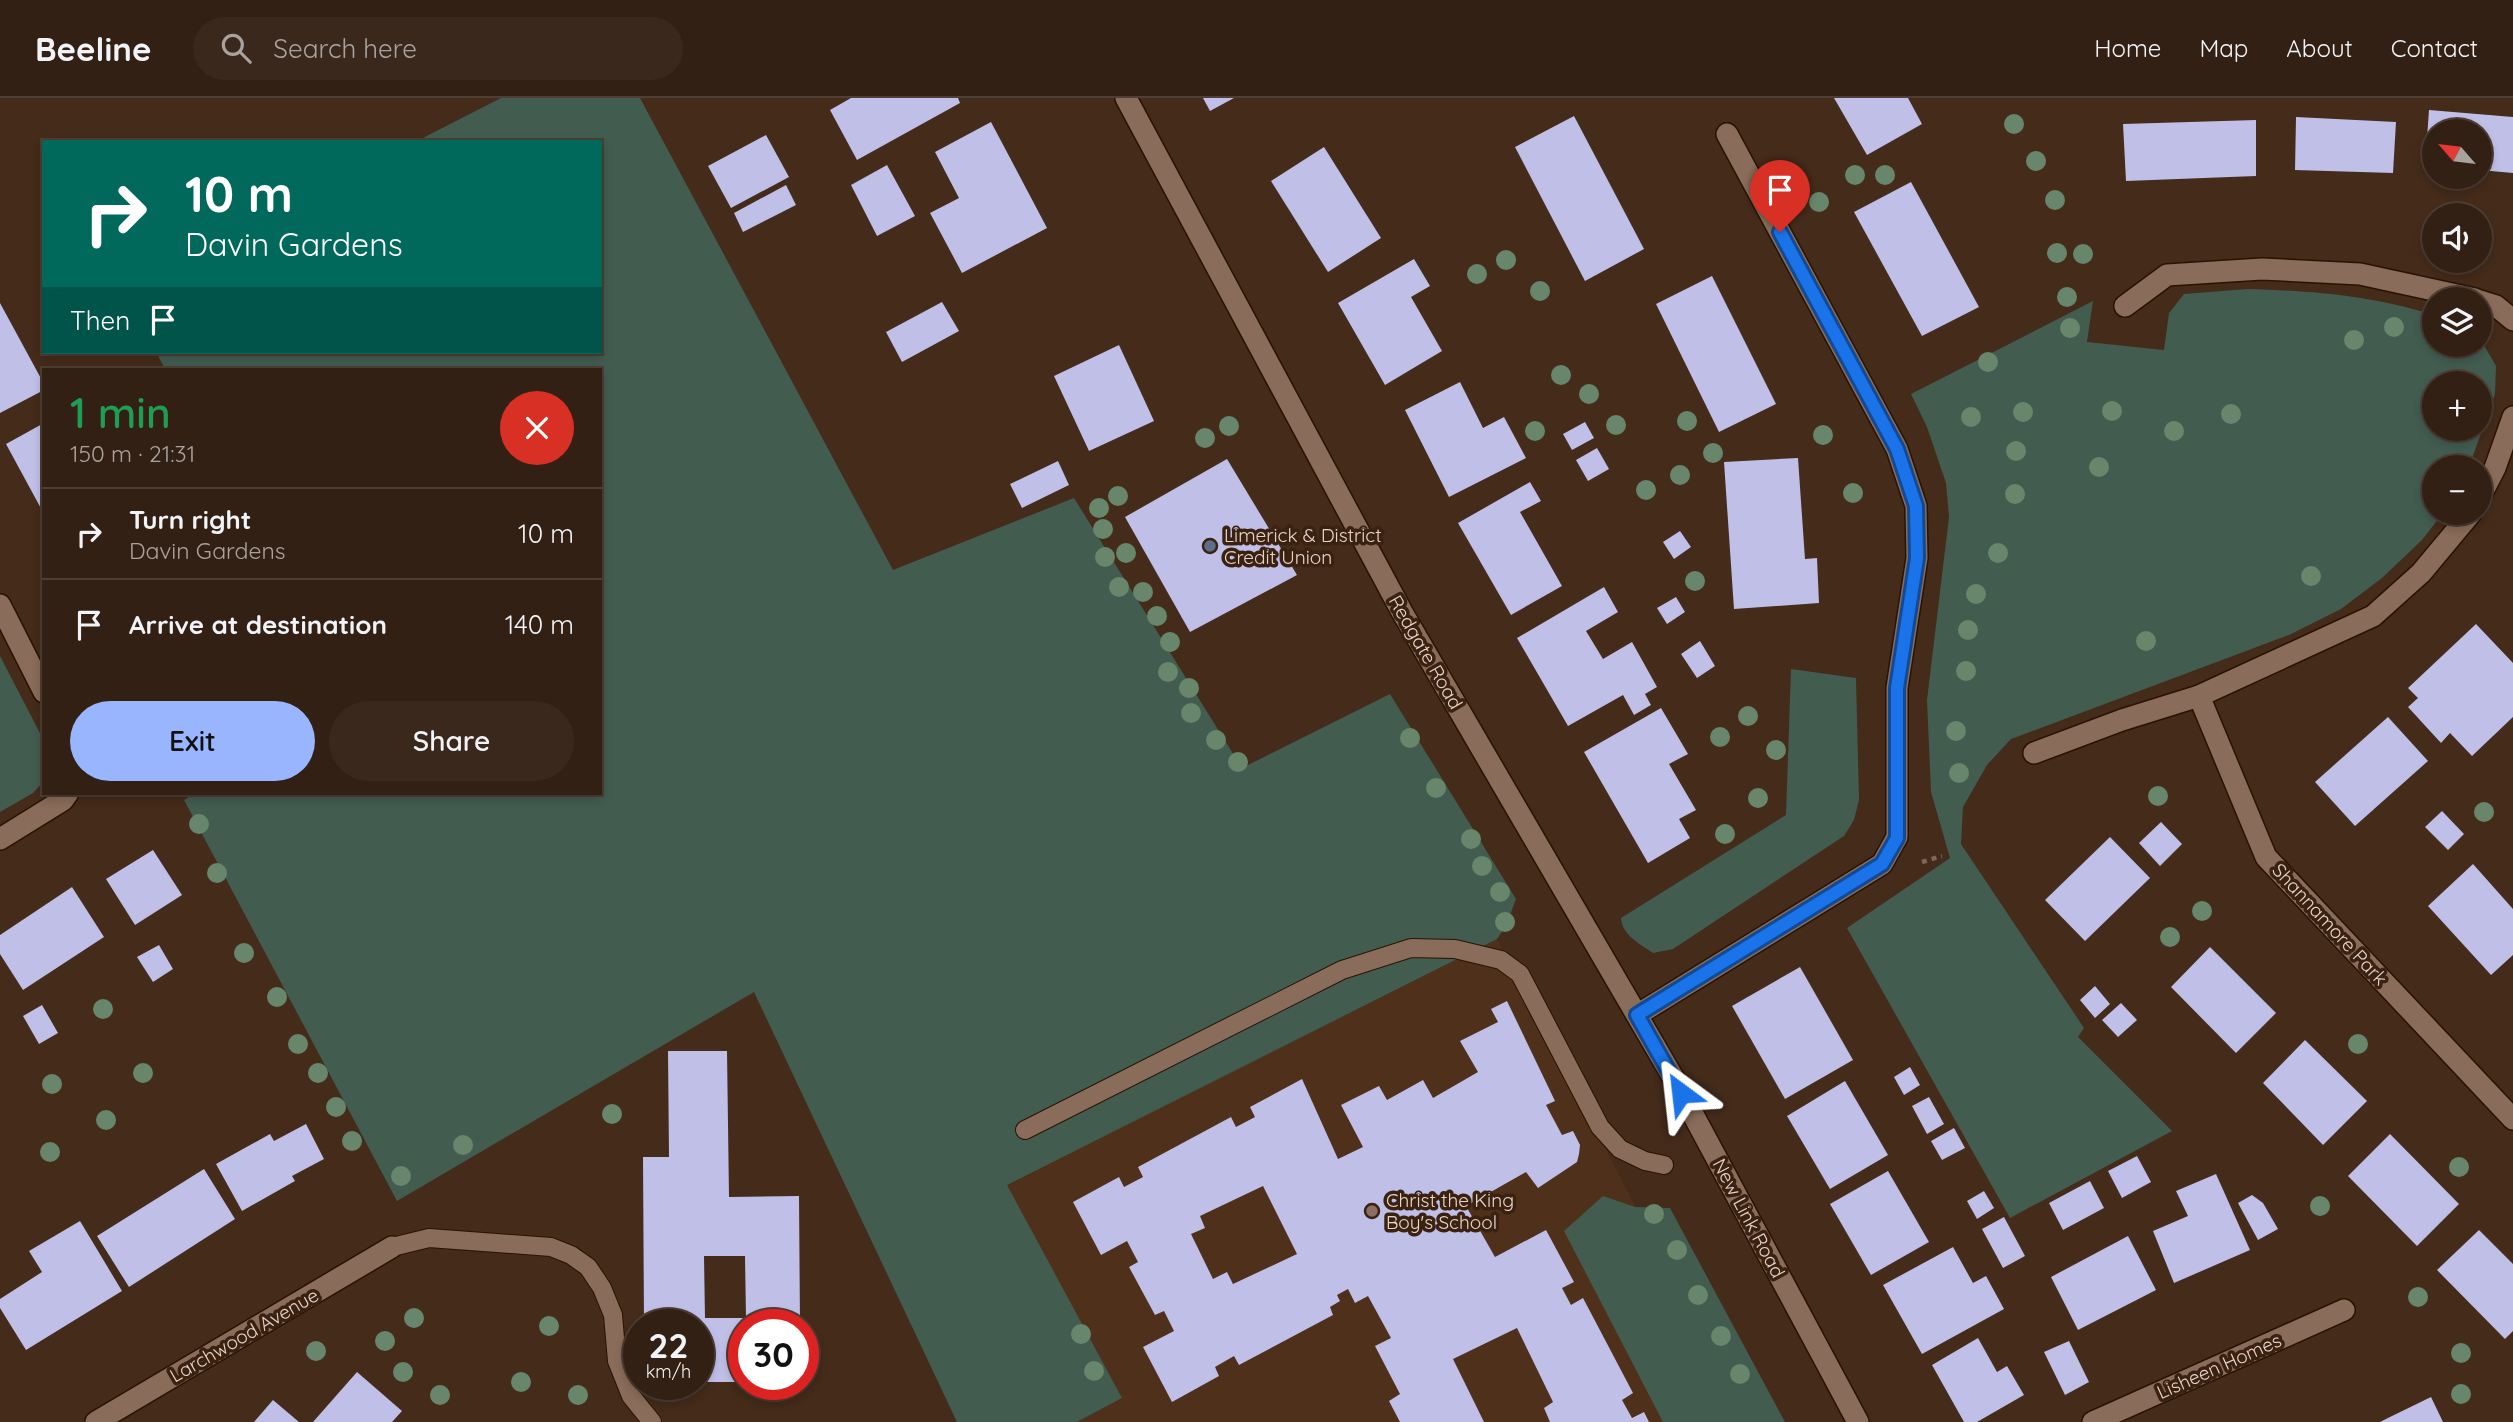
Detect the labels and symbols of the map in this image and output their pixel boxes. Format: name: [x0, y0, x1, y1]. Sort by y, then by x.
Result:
north arrow: [2422, 119, 2492, 189]
pin: [1750, 160, 1810, 232]
place label: Limerick & District Credit Union: [1224, 523, 1382, 569]
marker: Limerick & District Credit Union: [1202, 538, 1218, 554]
street label: Redgate Road: [1384, 591, 1468, 713]
street label: Shannamore Park: [2267, 858, 2393, 990]
position arrow: [1644, 1056, 1718, 1130]
street label: New Link Road: [1707, 1154, 1791, 1282]
place label: Christ the King Boy's School: [1386, 1188, 1514, 1234]
marker: Christ the King Boy's School: [1364, 1203, 1380, 1219]
street label: Larchwood Avenue: [165, 1283, 323, 1387]
speed limit sign: 30: [728, 1309, 819, 1400]
street label: Lisheen Homes: [2153, 1328, 2285, 1404]

